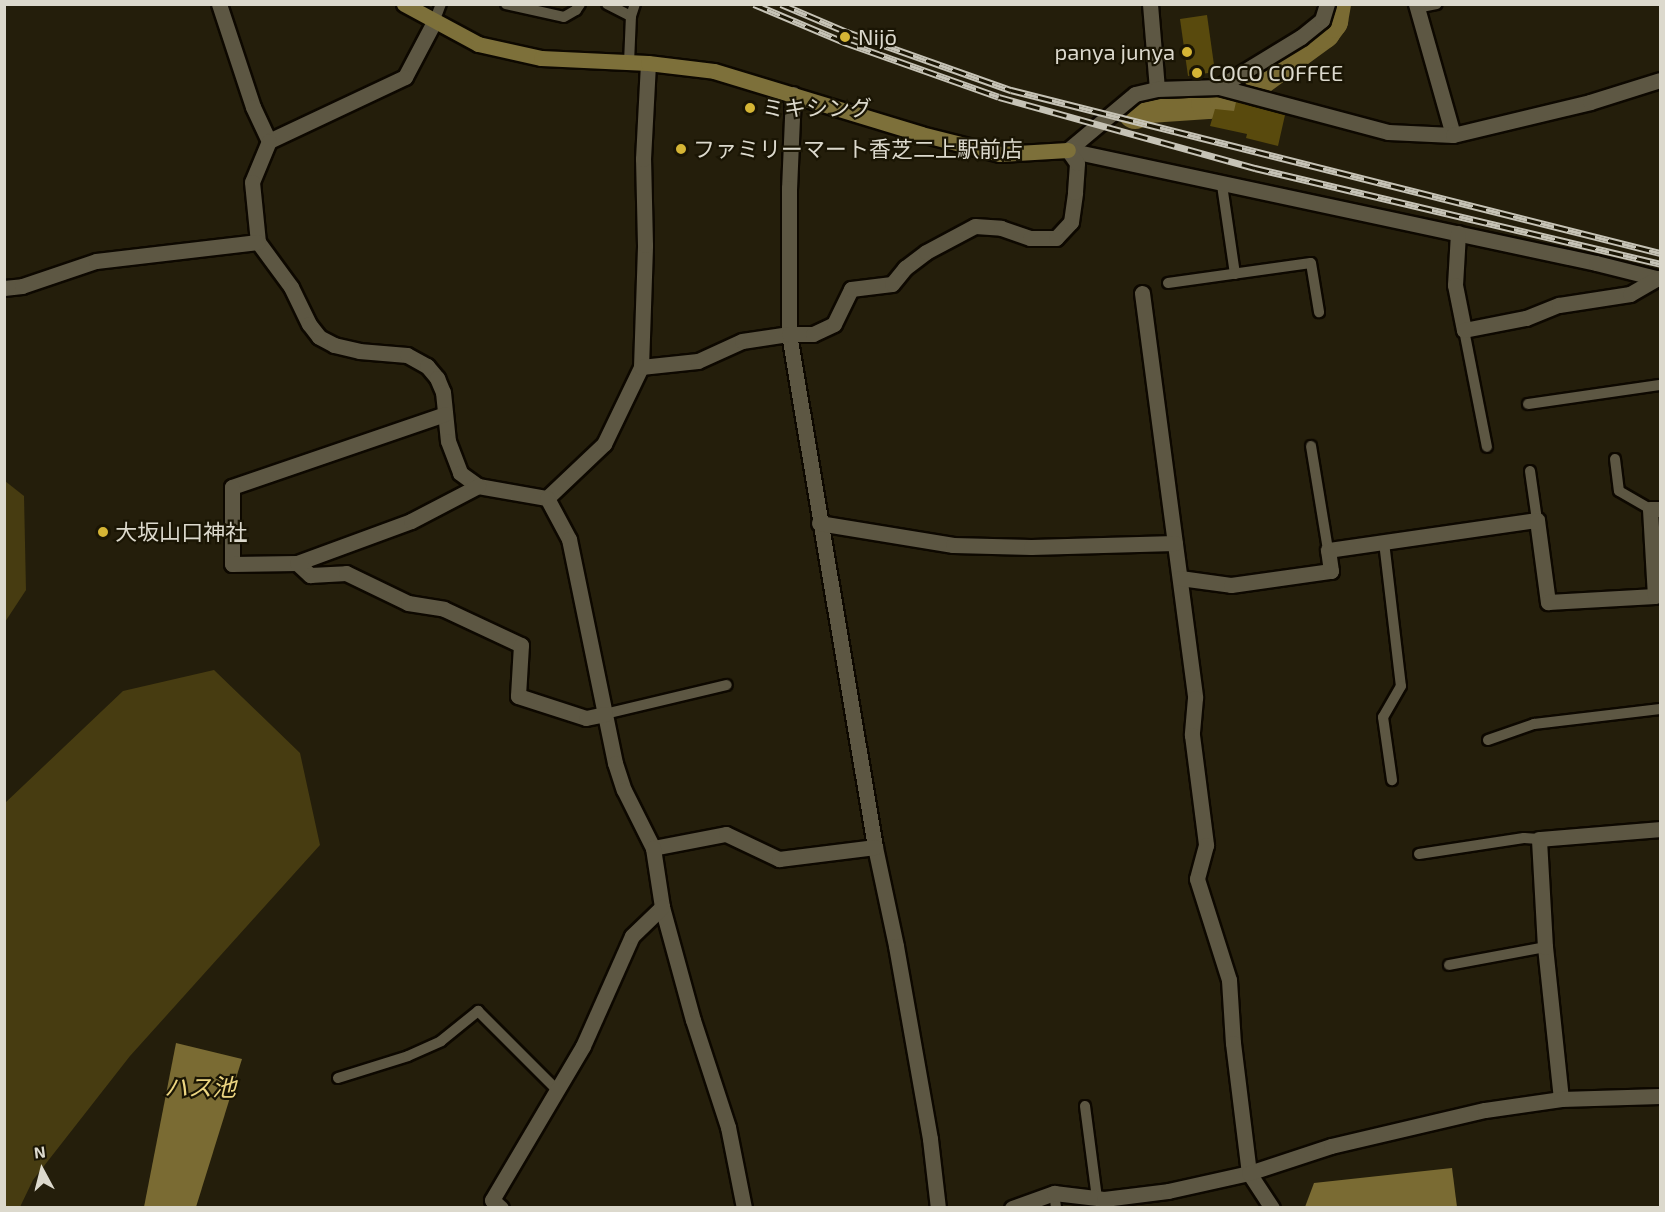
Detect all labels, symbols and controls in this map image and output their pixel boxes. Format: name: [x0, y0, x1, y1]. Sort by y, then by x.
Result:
place label: Nijō: [858, 24, 897, 50]
marker: Nijō: [836, 28, 854, 46]
place label: panya junya: [1054, 39, 1175, 65]
marker: panya junya: [1180, 45, 1194, 59]
place label: COCO COFFEE: [1209, 60, 1343, 86]
marker: COCO COFFEE: [1190, 66, 1204, 80]
place label: ミキシング: [762, 95, 872, 121]
marker: ミキシング: [743, 101, 757, 115]
place label: ファミリーマート香芝二上駅前店: [693, 136, 1023, 162]
marker: ファミリーマート香芝二上駅前店: [674, 142, 688, 156]
place label: 大坂山口神社: [115, 519, 247, 545]
marker: 大坂山口神社: [96, 525, 110, 539]
water label: ハス池: [164, 1073, 236, 1101]
north arrow: [12, 1140, 72, 1200]
text: N: [33, 1142, 47, 1162]

